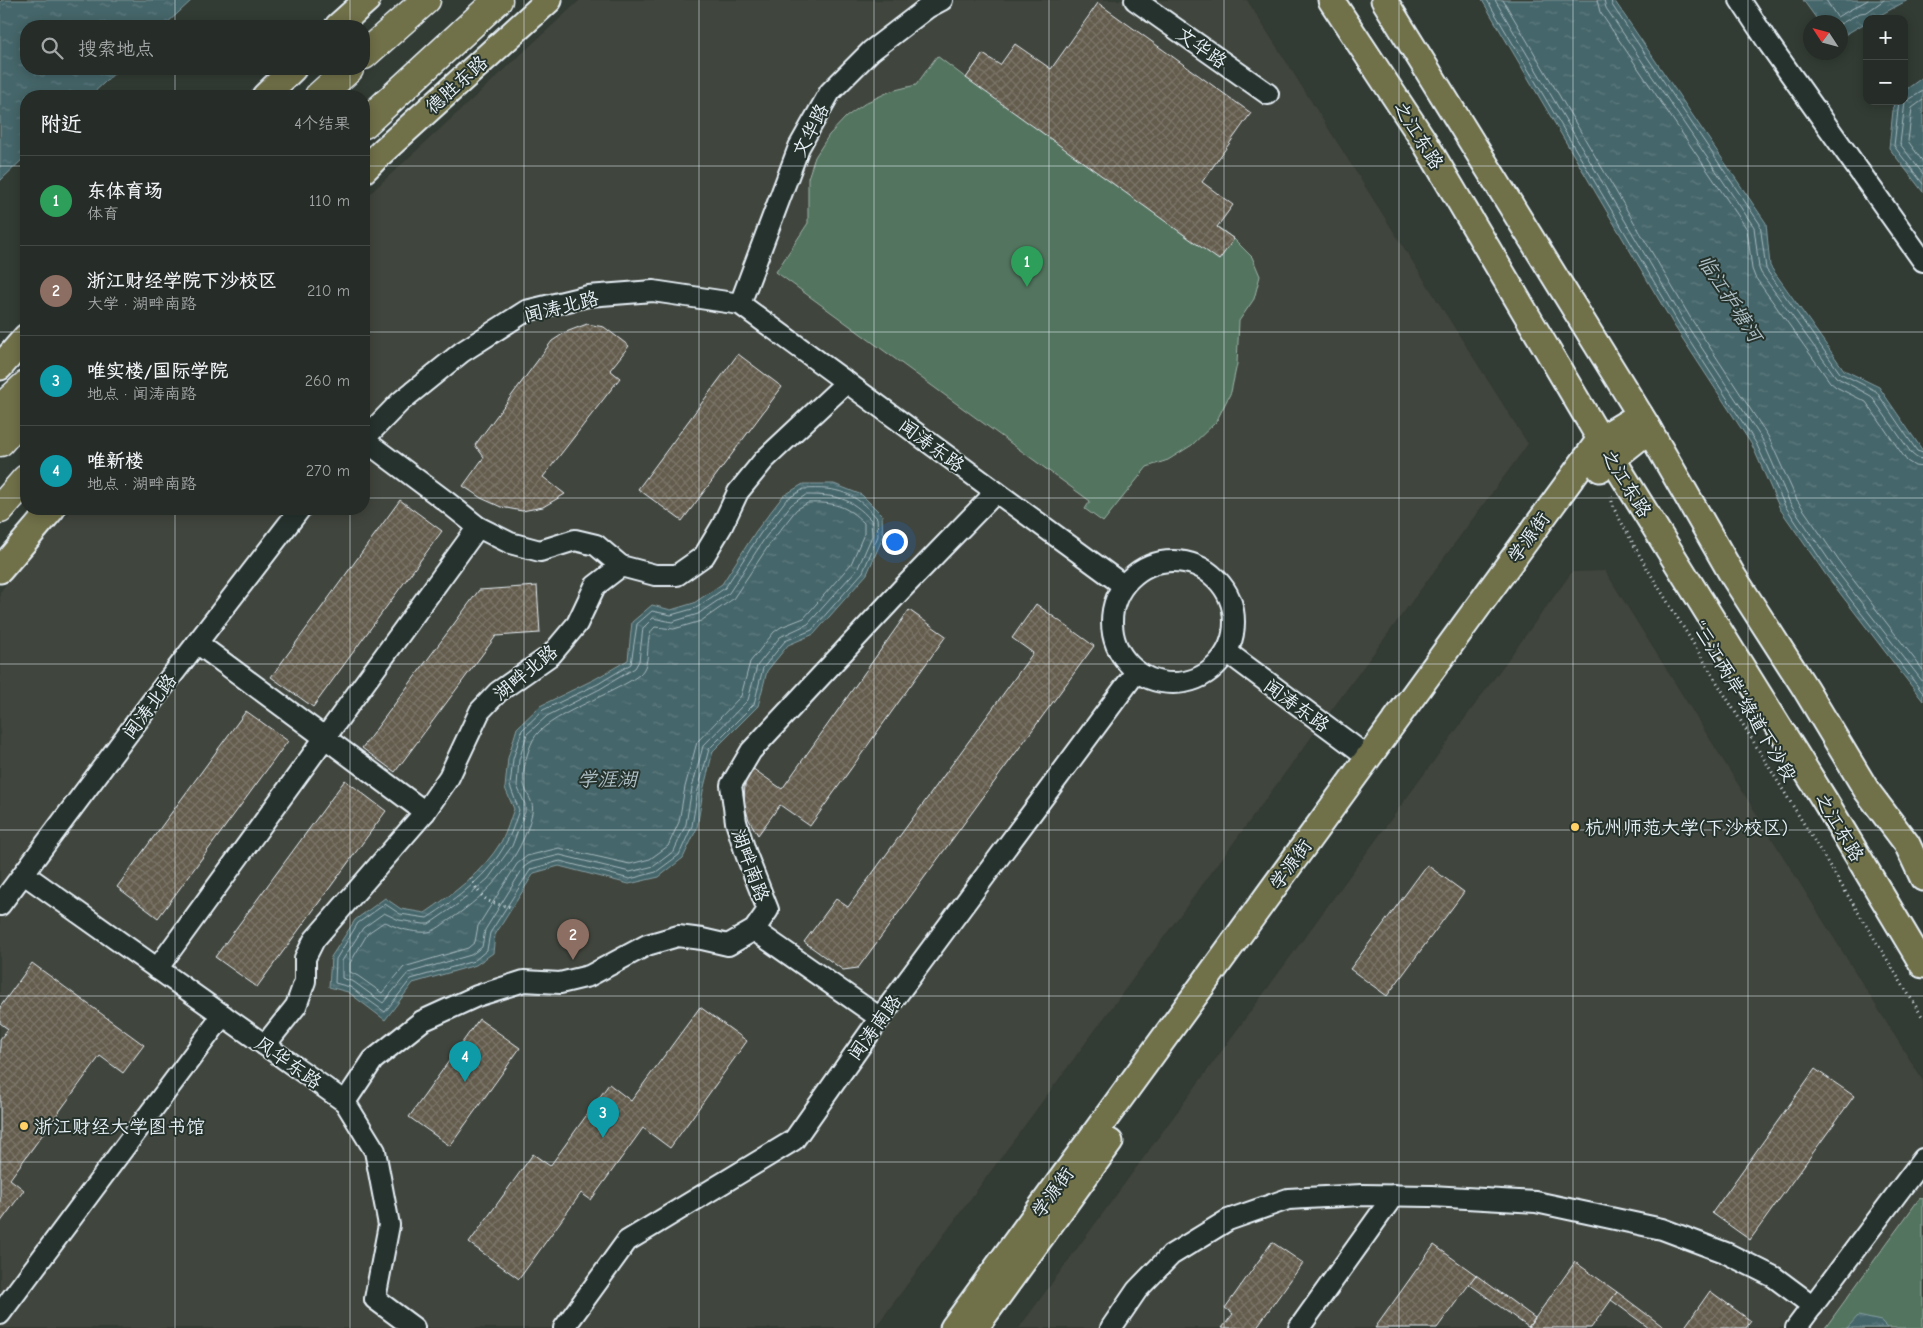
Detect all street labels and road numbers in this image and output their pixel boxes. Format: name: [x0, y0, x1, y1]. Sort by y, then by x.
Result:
street label: 文华路: [1172, 22, 1231, 73]
street label: 德胜东路: [421, 51, 492, 118]
street label: 之江东路: [1389, 97, 1448, 174]
street label: 文华路: [788, 100, 834, 161]
street label: 闻涛北路: [522, 287, 601, 327]
street label: 闻涛东路: [894, 415, 969, 477]
street label: 之江东路: [1597, 445, 1656, 522]
street label: 学源街: [1503, 508, 1554, 567]
street label: “三江两岸”绿道下沙段: [1688, 617, 1801, 786]
street label: 湖畔北路: [489, 640, 562, 705]
street label: 闻涛北路: [118, 670, 181, 744]
street label: 闻涛东路: [1259, 675, 1334, 737]
street label: 之江东路: [1810, 789, 1868, 866]
street label: 湖畔南路: [727, 826, 773, 905]
street label: 学源街: [1265, 835, 1316, 894]
street label: 闻涛南路: [844, 990, 906, 1065]
street label: 风华东路: [251, 1032, 326, 1094]
street label: 学源街: [1027, 1163, 1078, 1222]

